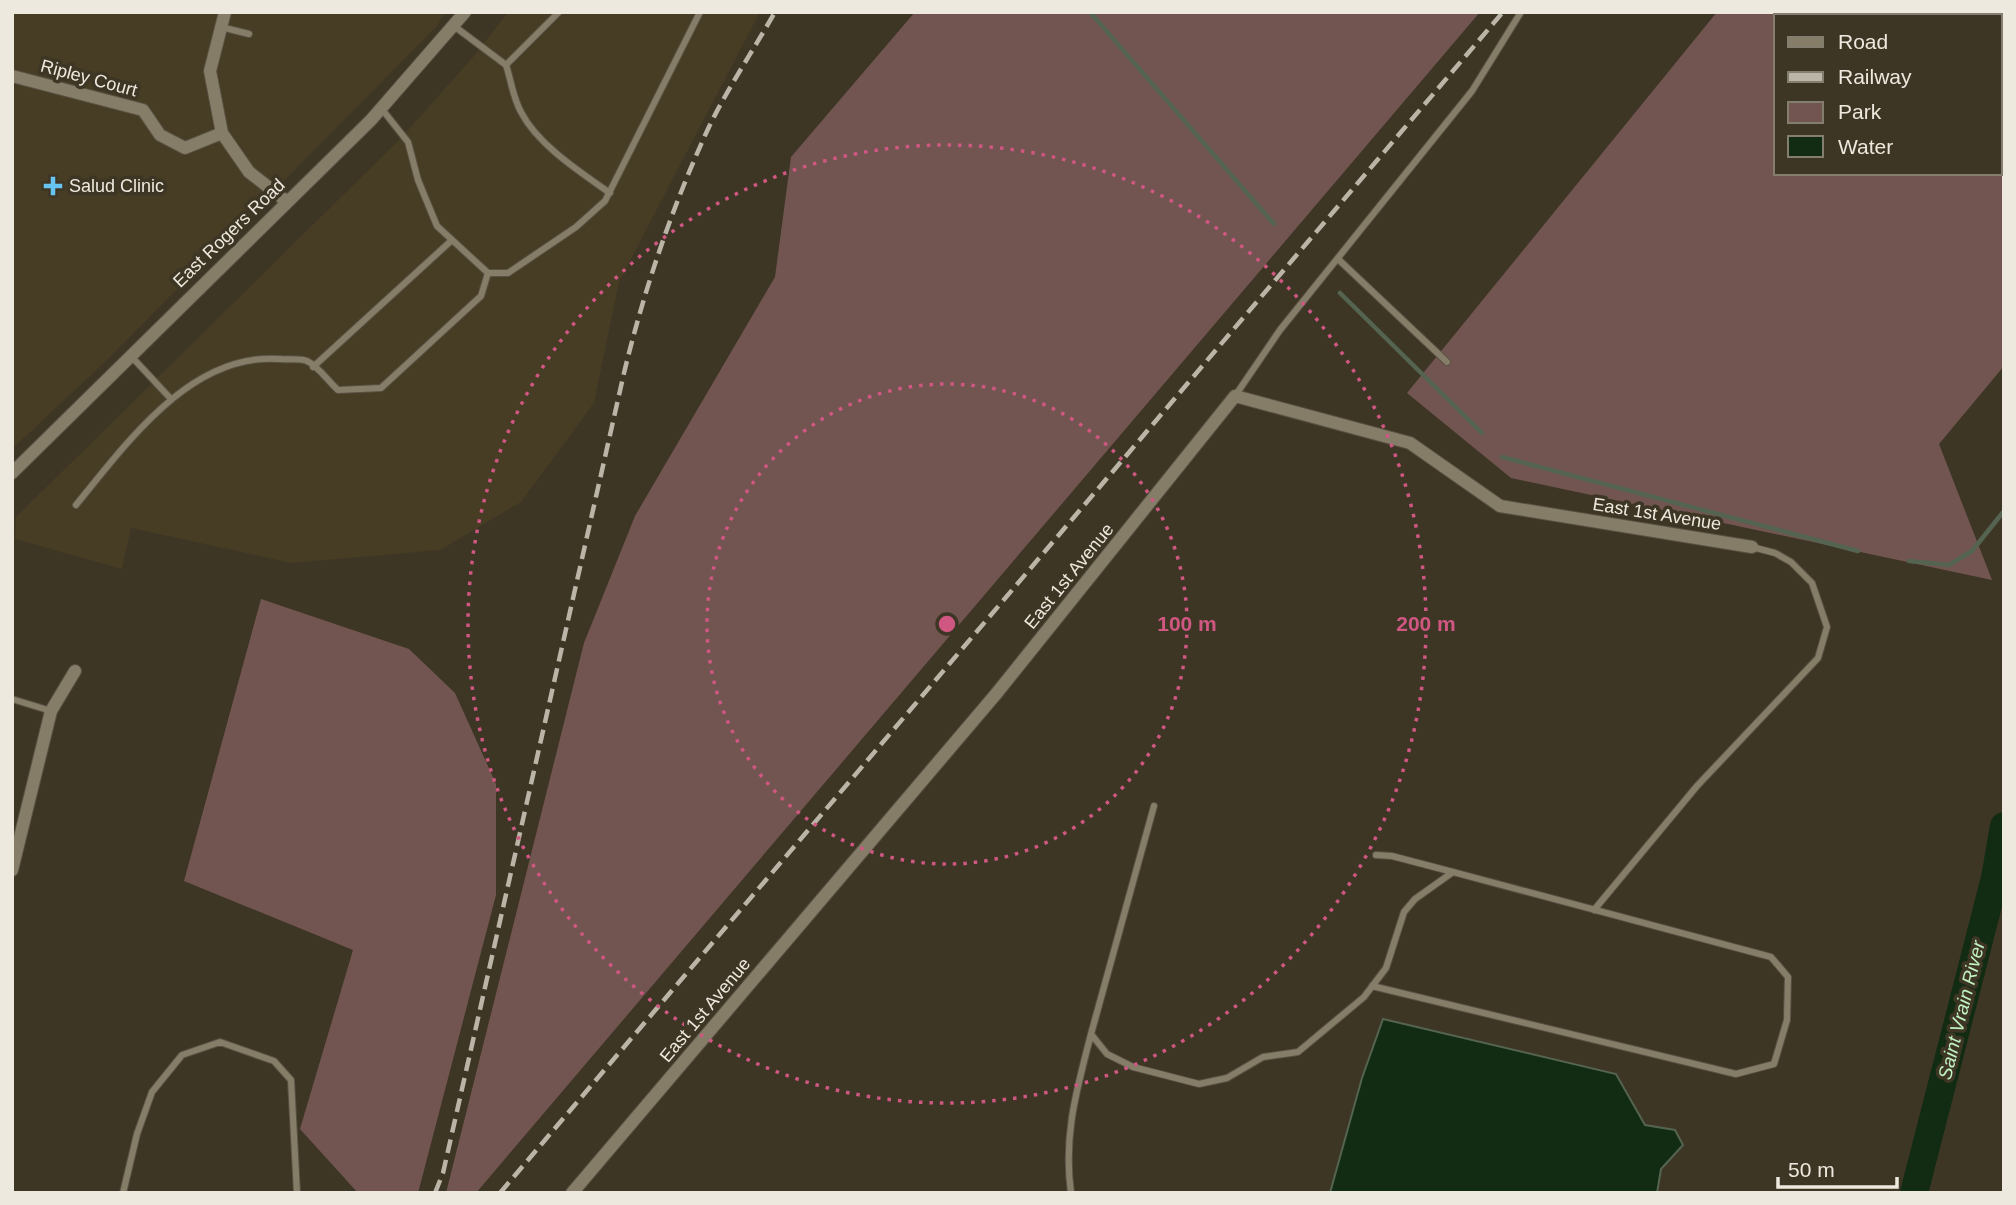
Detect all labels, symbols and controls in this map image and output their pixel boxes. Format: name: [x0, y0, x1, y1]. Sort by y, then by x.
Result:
legend: [1774, 14, 2002, 175]
text: Road: [1838, 30, 1888, 53]
street label: Ripley Court: [39, 56, 139, 100]
text: Railway: [1838, 65, 1912, 88]
text: Park: [1838, 100, 1882, 123]
text: Water: [1838, 135, 1893, 158]
street label: East Rogers Road: [169, 175, 289, 291]
marker: Salud Clinic: [43, 176, 63, 196]
place label: Salud Clinic: [69, 176, 164, 196]
street label: East 1st Avenue: [1591, 494, 1723, 534]
street label: East 1st Avenue: [1020, 519, 1118, 633]
centre of rings: [935, 612, 959, 636]
text: 100 m: [1157, 612, 1217, 635]
text: 200 m: [1396, 612, 1456, 635]
water label: Saint Vrain River: [1934, 938, 1989, 1082]
street label: East 1st Avenue: [656, 954, 754, 1066]
scale bar: [1778, 1146, 1897, 1190]
text: 50 m: [1788, 1158, 1835, 1181]

